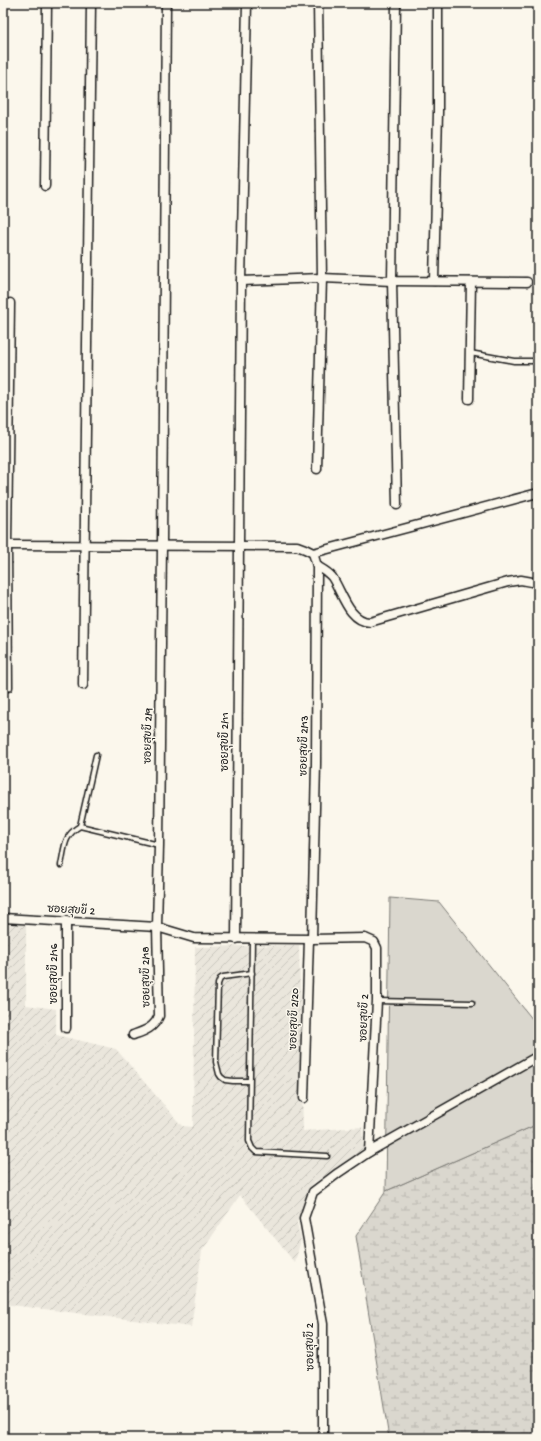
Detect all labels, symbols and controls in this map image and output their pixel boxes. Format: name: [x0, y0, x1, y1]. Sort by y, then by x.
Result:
street label: ซอยสุขขี 2/9: [140, 707, 156, 764]
street label: ซอยสุขขี 2/11: [217, 712, 233, 772]
street label: ซอยสุขขี 2/13: [295, 715, 313, 777]
street label: ซอยสุขขี 2: [47, 901, 96, 919]
street label: ซอยสุขขี 2/16: [46, 943, 62, 1004]
street label: ซอยสุขขี 2/18: [137, 946, 155, 1008]
street label: ซอยสุขขี 2/20: [285, 988, 303, 1050]
street label: ซอยสุขขี 2: [355, 993, 373, 1042]
street label: ซอยสุขขี 2: [302, 1322, 318, 1371]

